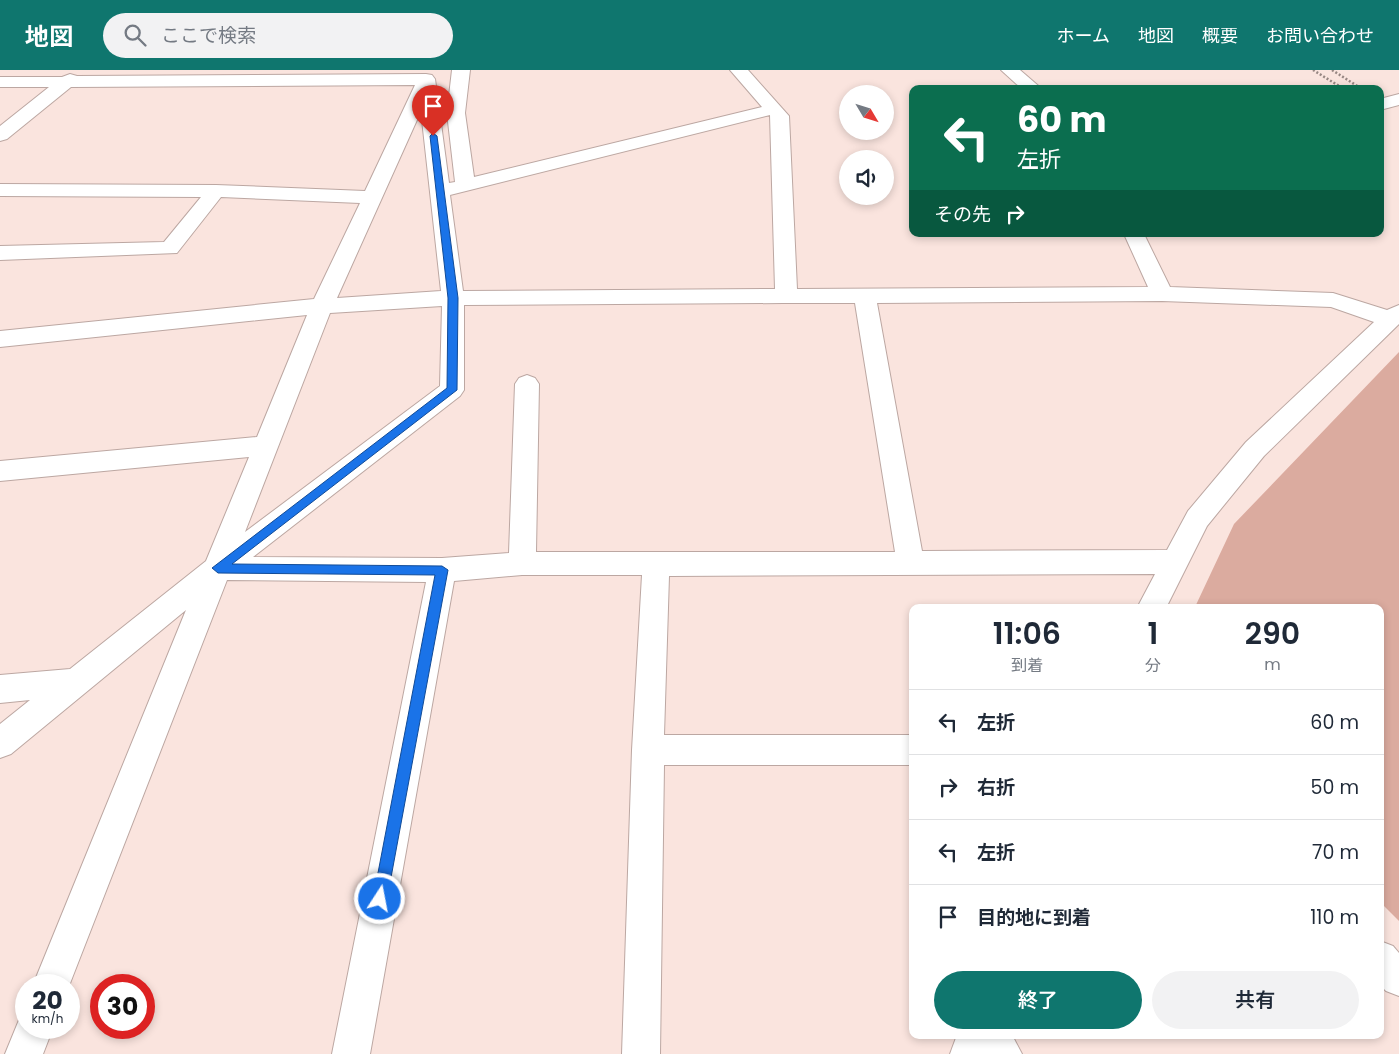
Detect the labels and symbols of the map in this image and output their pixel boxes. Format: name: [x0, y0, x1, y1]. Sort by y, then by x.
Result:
pin: [412, 85, 454, 136]
north arrow: [839, 85, 894, 140]
position arrow: [353, 872, 405, 924]
speed limit sign: 30: [90, 974, 155, 1039]

